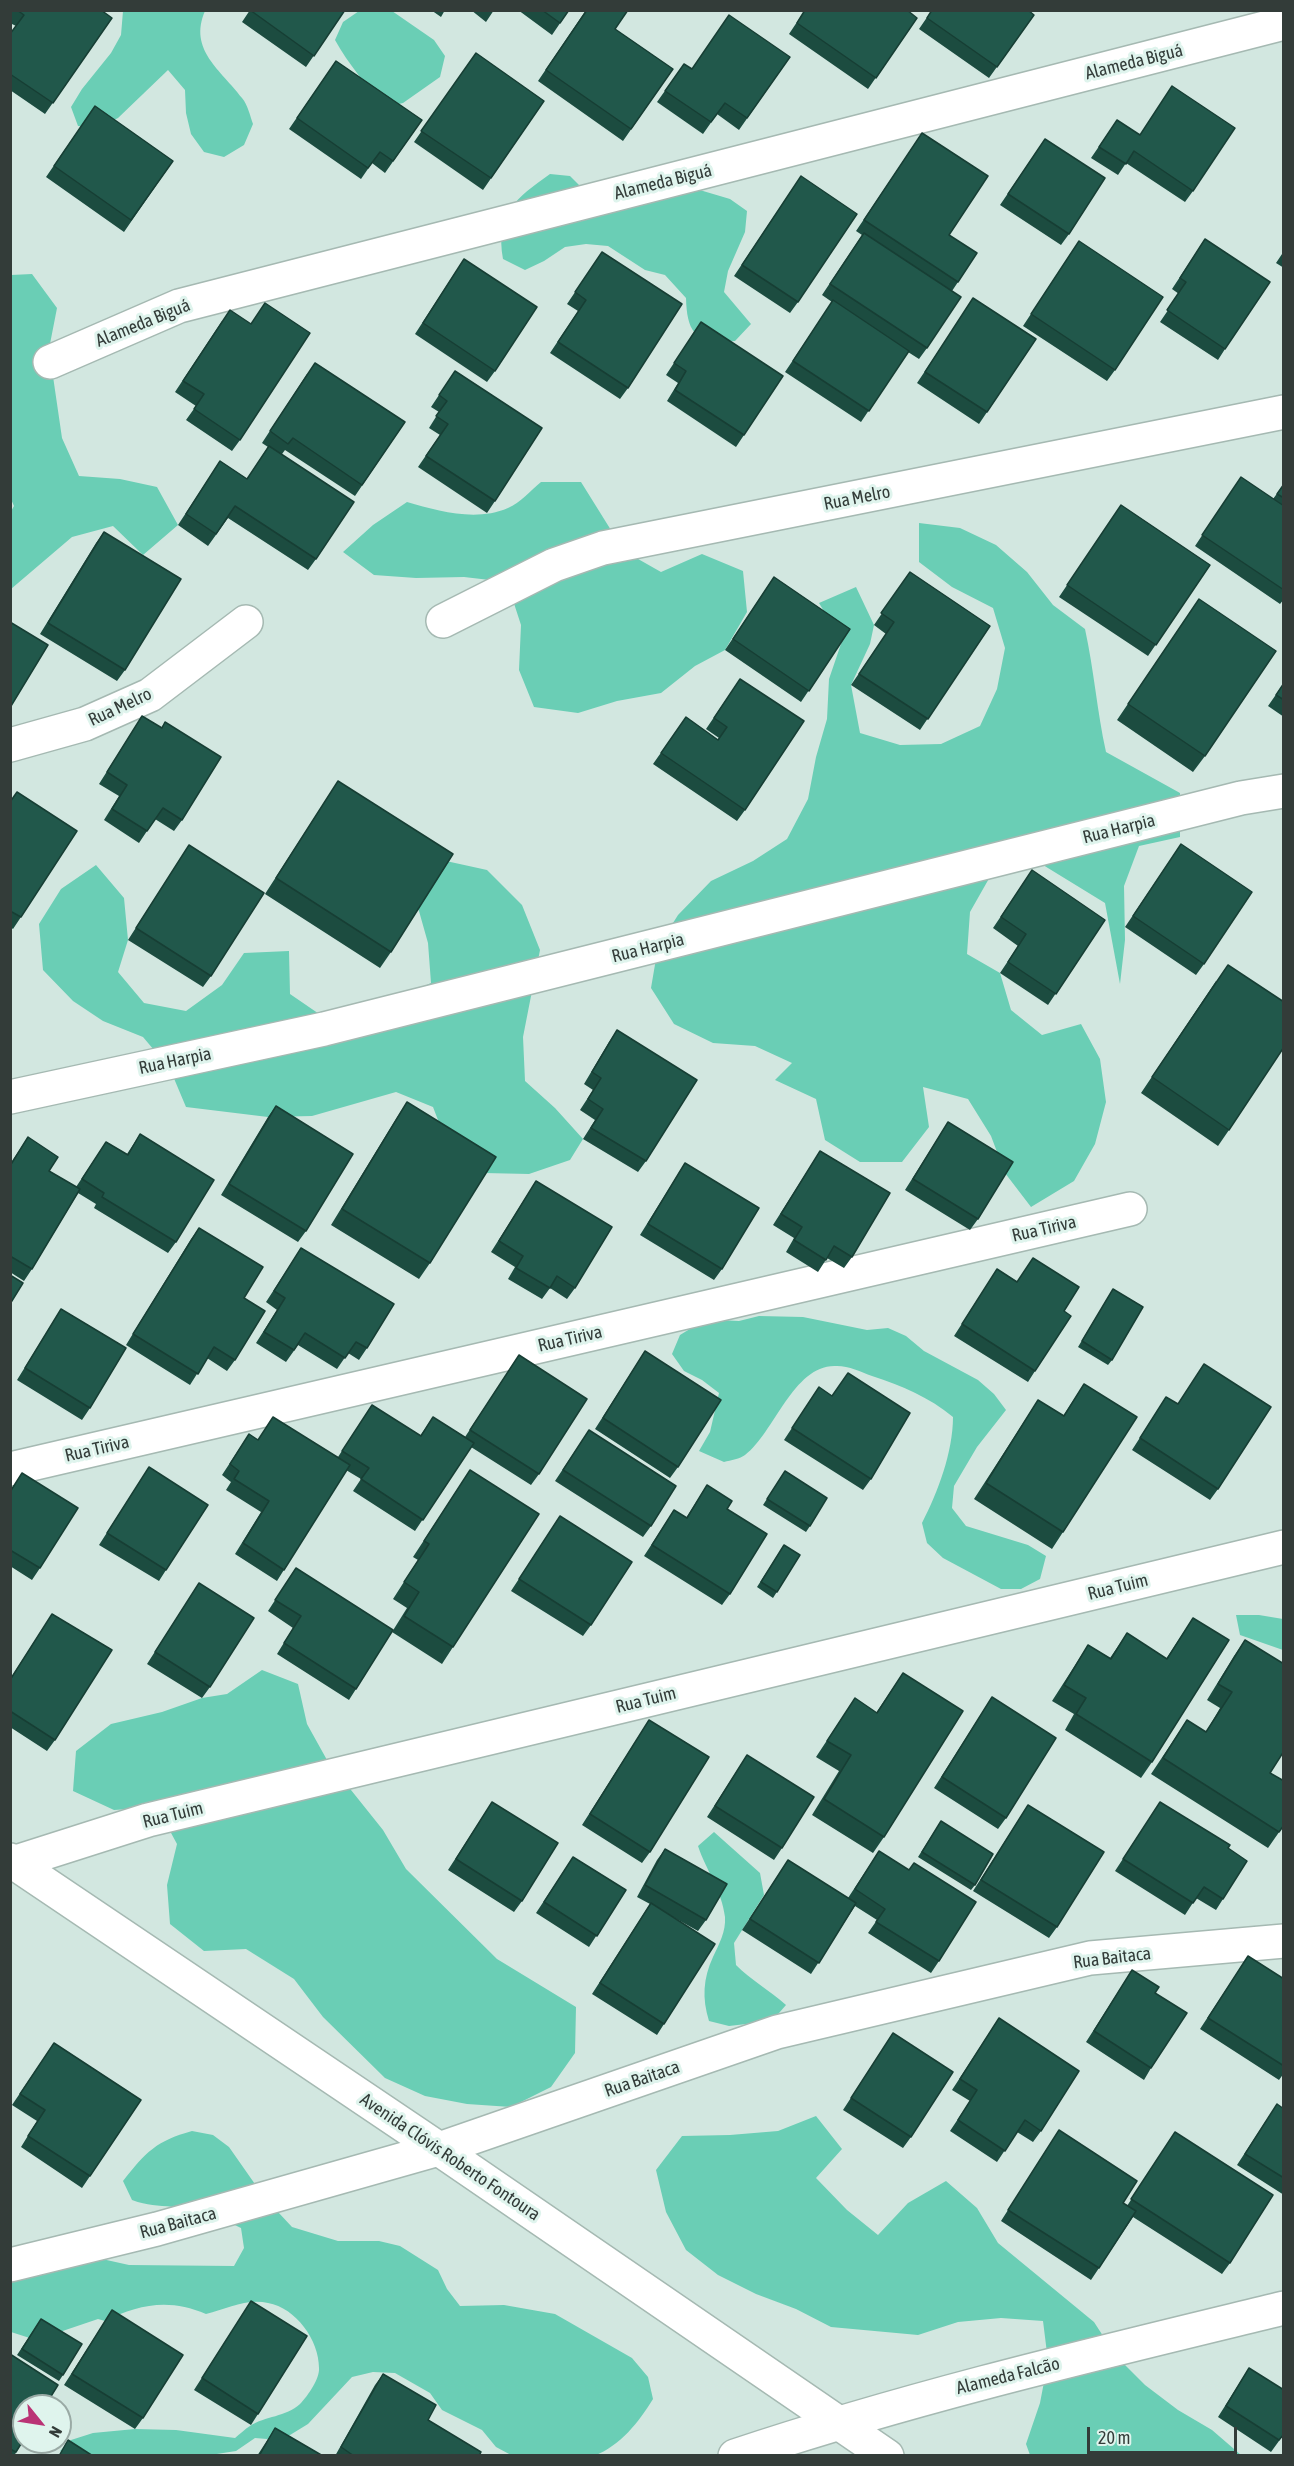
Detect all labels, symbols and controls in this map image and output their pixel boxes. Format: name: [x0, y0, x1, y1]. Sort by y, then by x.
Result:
street label: Alameda Biguá: [1083, 39, 1185, 85]
street label: Alameda Biguá: [612, 159, 714, 205]
street label: Alameda Biguá: [93, 294, 193, 352]
street label: Rua Melro: [822, 481, 892, 515]
street label: Rua Melro: [85, 683, 155, 731]
street label: Rua Harpia: [1081, 810, 1157, 848]
street label: Rua Harpia: [610, 929, 686, 967]
street label: Rua Harpia: [137, 1043, 213, 1079]
street label: Rua Tiriva: [1010, 1211, 1078, 1247]
street label: Rua Tiriva: [536, 1321, 604, 1357]
street label: Rua Tiriva: [63, 1431, 131, 1467]
street label: Rua Tuim: [1086, 1569, 1150, 1605]
street label: Rua Tuim: [614, 1682, 678, 1718]
street label: Rua Tuim: [141, 1797, 205, 1833]
street label: Rua Baitaca: [1072, 1943, 1152, 1973]
street label: Rua Baitaca: [602, 2056, 682, 2102]
street label: Avenida Clóvis Roberto Fontoura: [356, 2089, 544, 2225]
street label: Rua Baitaca: [137, 2202, 219, 2244]
street label: Alameda Falcão: [954, 2353, 1062, 2399]
north arrow: [12, 2394, 72, 2454]
scale bar: [1090, 2415, 1240, 2453]
text: N: [46, 2423, 66, 2441]
text: 20 m: [1098, 2427, 1130, 2448]

